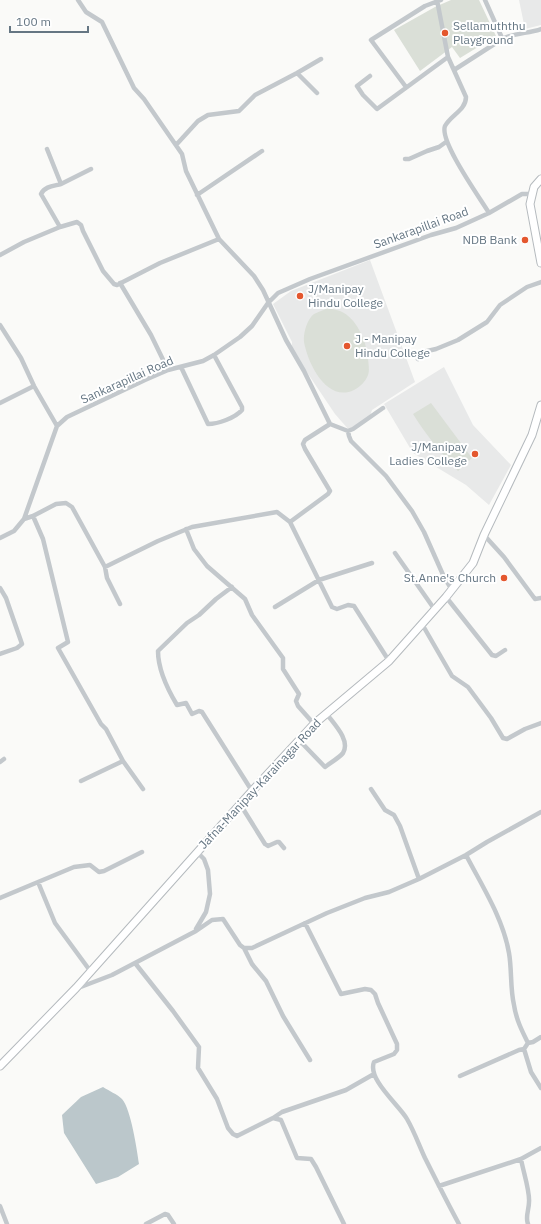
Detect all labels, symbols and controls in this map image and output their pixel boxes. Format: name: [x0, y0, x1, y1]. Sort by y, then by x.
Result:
scale bar: [10, 8, 88, 34]
text: 100 m: [16, 14, 51, 29]
place label: Sellamuththu Playground: [453, 18, 526, 47]
marker: Sellamuththu Playground: [440, 28, 450, 38]
street label: Sankarapillai Road: [371, 203, 470, 252]
place label: NDB Bank: [462, 232, 518, 247]
marker: NDB Bank: [520, 235, 530, 245]
place label: J/Manipay Hindu College: [308, 281, 383, 310]
marker: J/Manipay Hindu College: [295, 291, 305, 301]
place label: J - Manipay Hindu College: [355, 331, 430, 360]
marker: J - Manipay Hindu College: [342, 341, 352, 351]
street label: Sankarapillai Road: [78, 352, 175, 407]
place label: J/Manipay Ladies College: [389, 439, 467, 468]
marker: J/Manipay Ladies College: [470, 449, 480, 459]
place label: St.Anne's Church: [404, 570, 496, 585]
marker: St.Anne's Church: [499, 573, 509, 583]
street label: Jafna-Manipay-Karainagar Road: [195, 715, 324, 852]

